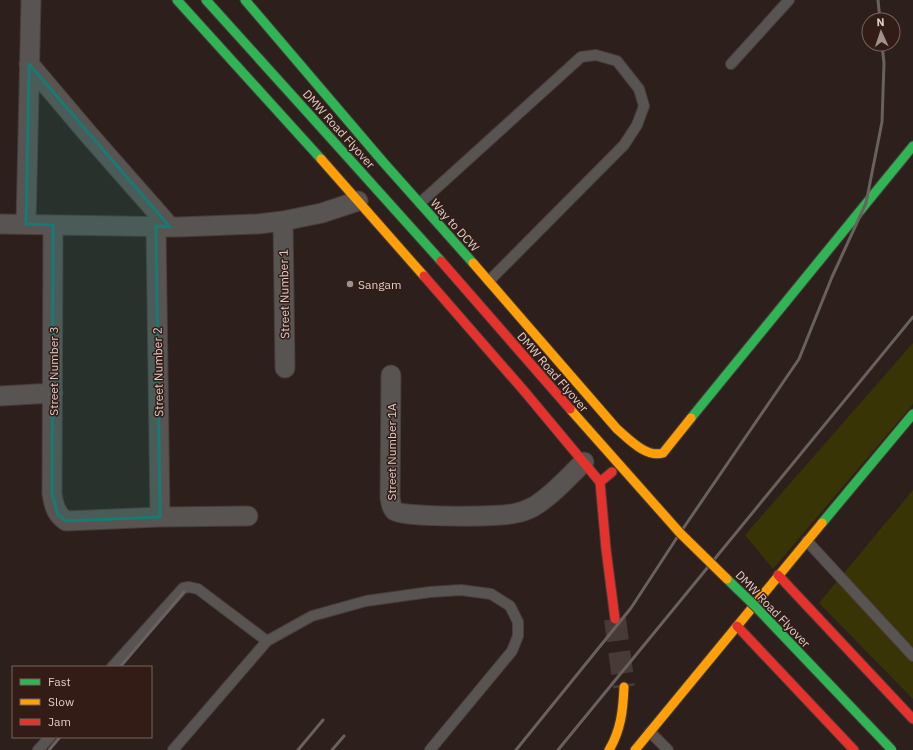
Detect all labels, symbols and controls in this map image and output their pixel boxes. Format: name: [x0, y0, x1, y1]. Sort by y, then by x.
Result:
north arrow: [861, 12, 901, 52]
text: N: [876, 15, 885, 29]
street label: DMW Road Flyover: [300, 86, 379, 172]
street label: Way to DCW: [427, 196, 483, 255]
street label: Street Number 1: [276, 249, 292, 339]
place label: Sangam: [358, 277, 401, 292]
marker: Sangam: [345, 279, 355, 289]
street label: Street Number 3: [46, 326, 61, 416]
street label: Street Number 2: [150, 327, 166, 417]
street label: DMW Road Flyover: [514, 329, 592, 415]
street label: Street Number 1A: [384, 403, 399, 501]
street label: DMW Road Flyover: [733, 567, 814, 651]
legend: [12, 666, 152, 738]
text: Fast: [48, 674, 71, 689]
text: Slow: [48, 694, 74, 709]
text: Jam: [48, 714, 71, 729]

